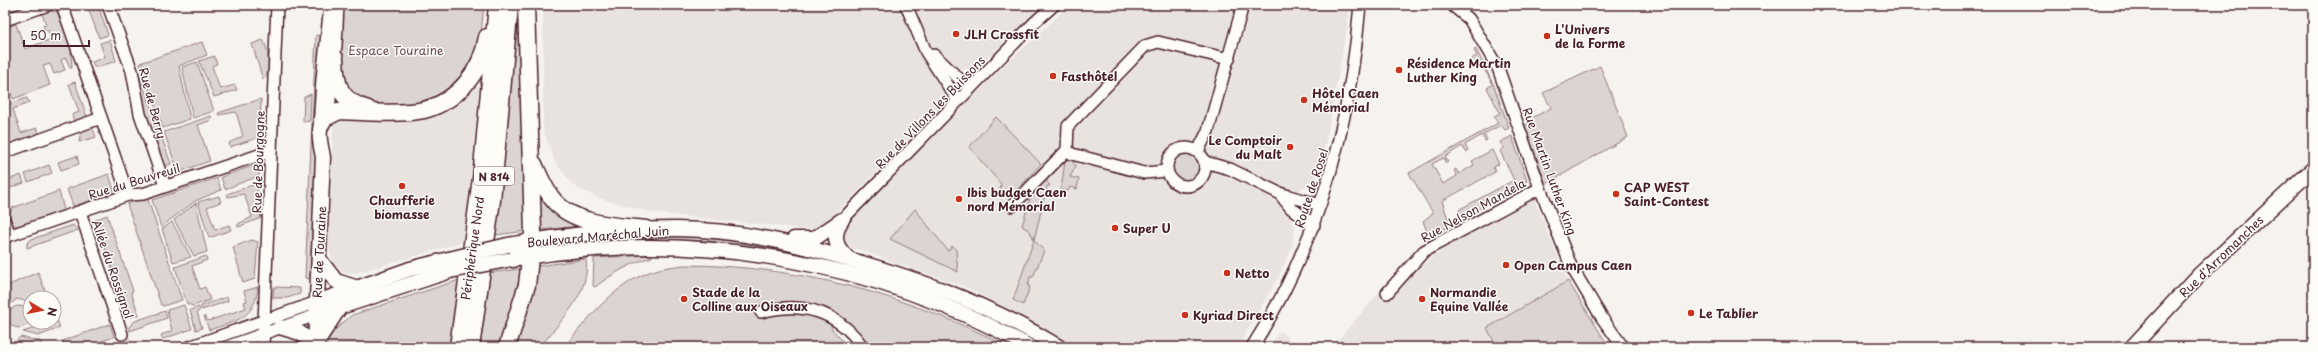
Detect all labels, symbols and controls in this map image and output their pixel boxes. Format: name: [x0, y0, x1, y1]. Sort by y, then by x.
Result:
place label: L'Univers de la Forme: [1555, 20, 1626, 52]
scale bar: [24, 22, 89, 48]
place label: JLH Crossfit: [964, 25, 1039, 43]
text: 50 m: [30, 26, 61, 44]
marker: JLH Crossfit: [951, 29, 961, 39]
marker: L'Univers de la Forme: [1542, 31, 1552, 41]
park label: Espace Touraine: [348, 41, 444, 59]
street label: Rue de Villons les Buissons: [871, 51, 989, 173]
place label: Résidence Martin Luther King: [1407, 54, 1511, 86]
street label: Rue de Berry: [135, 65, 171, 141]
marker: Résidence Martin Luther King: [1394, 65, 1404, 75]
place label: Fasthôtel: [1061, 67, 1117, 85]
marker: Fasthôtel: [1048, 71, 1058, 81]
place label: Hôtel Caen Mémorial: [1312, 84, 1379, 116]
marker: Hôtel Caen Mémorial: [1299, 95, 1309, 105]
street label: Rue Martin Luther King: [1519, 105, 1581, 237]
street label: Rue de Bourgogne: [247, 110, 269, 214]
place label: Le Comptoir du Malt: [1208, 131, 1283, 163]
marker: Le Comptoir du Malt: [1285, 142, 1295, 152]
street label: Route de Rosel: [1290, 146, 1332, 230]
street label: Rue du Bouvreuil: [86, 159, 182, 203]
road number: N 814: [474, 167, 514, 185]
street label: Rue Nelson Mandela: [1417, 173, 1529, 246]
place label: CAP WEST Saint-Contest: [1624, 178, 1710, 210]
marker: Chaufferie biomasse: [397, 181, 407, 191]
place label: Ibis budget Caen nord Mémorial: [967, 183, 1067, 215]
marker: CAP WEST Saint-Contest: [1611, 189, 1621, 199]
place label: Chaufferie biomasse: [369, 191, 435, 223]
marker: Ibis budget Caen nord Mémorial: [954, 194, 964, 204]
street label: Périphérique Nord: [456, 195, 488, 301]
street label: Rue de Touraine: [308, 205, 330, 299]
street label: Rue d'Arromanches: [2175, 211, 2268, 301]
street label: Allée du Rossignol: [88, 217, 138, 321]
place label: Super U: [1123, 219, 1171, 237]
street label: Boulevard Maréchal Juin: [526, 221, 670, 251]
marker: Super U: [1110, 223, 1120, 233]
place label: Open Campus Caen: [1514, 256, 1632, 274]
marker: Open Campus Caen: [1501, 260, 1511, 270]
place label: Netto: [1235, 264, 1269, 282]
marker: Netto: [1222, 268, 1232, 278]
place label: Stade de la Colline aux Oiseaux: [692, 283, 808, 315]
place label: Normandie Equine Vallée: [1430, 283, 1509, 315]
north arrow: [22, 290, 62, 330]
marker: Stade de la Colline aux Oiseaux: [679, 294, 689, 304]
marker: Normandie Equine Vallée: [1417, 294, 1427, 304]
place label: Le Tablier: [1699, 304, 1759, 322]
text: N: [43, 306, 61, 318]
place label: Kyriad Direct: [1193, 306, 1275, 324]
marker: Le Tablier: [1686, 308, 1696, 318]
marker: Kyriad Direct: [1180, 310, 1190, 320]

